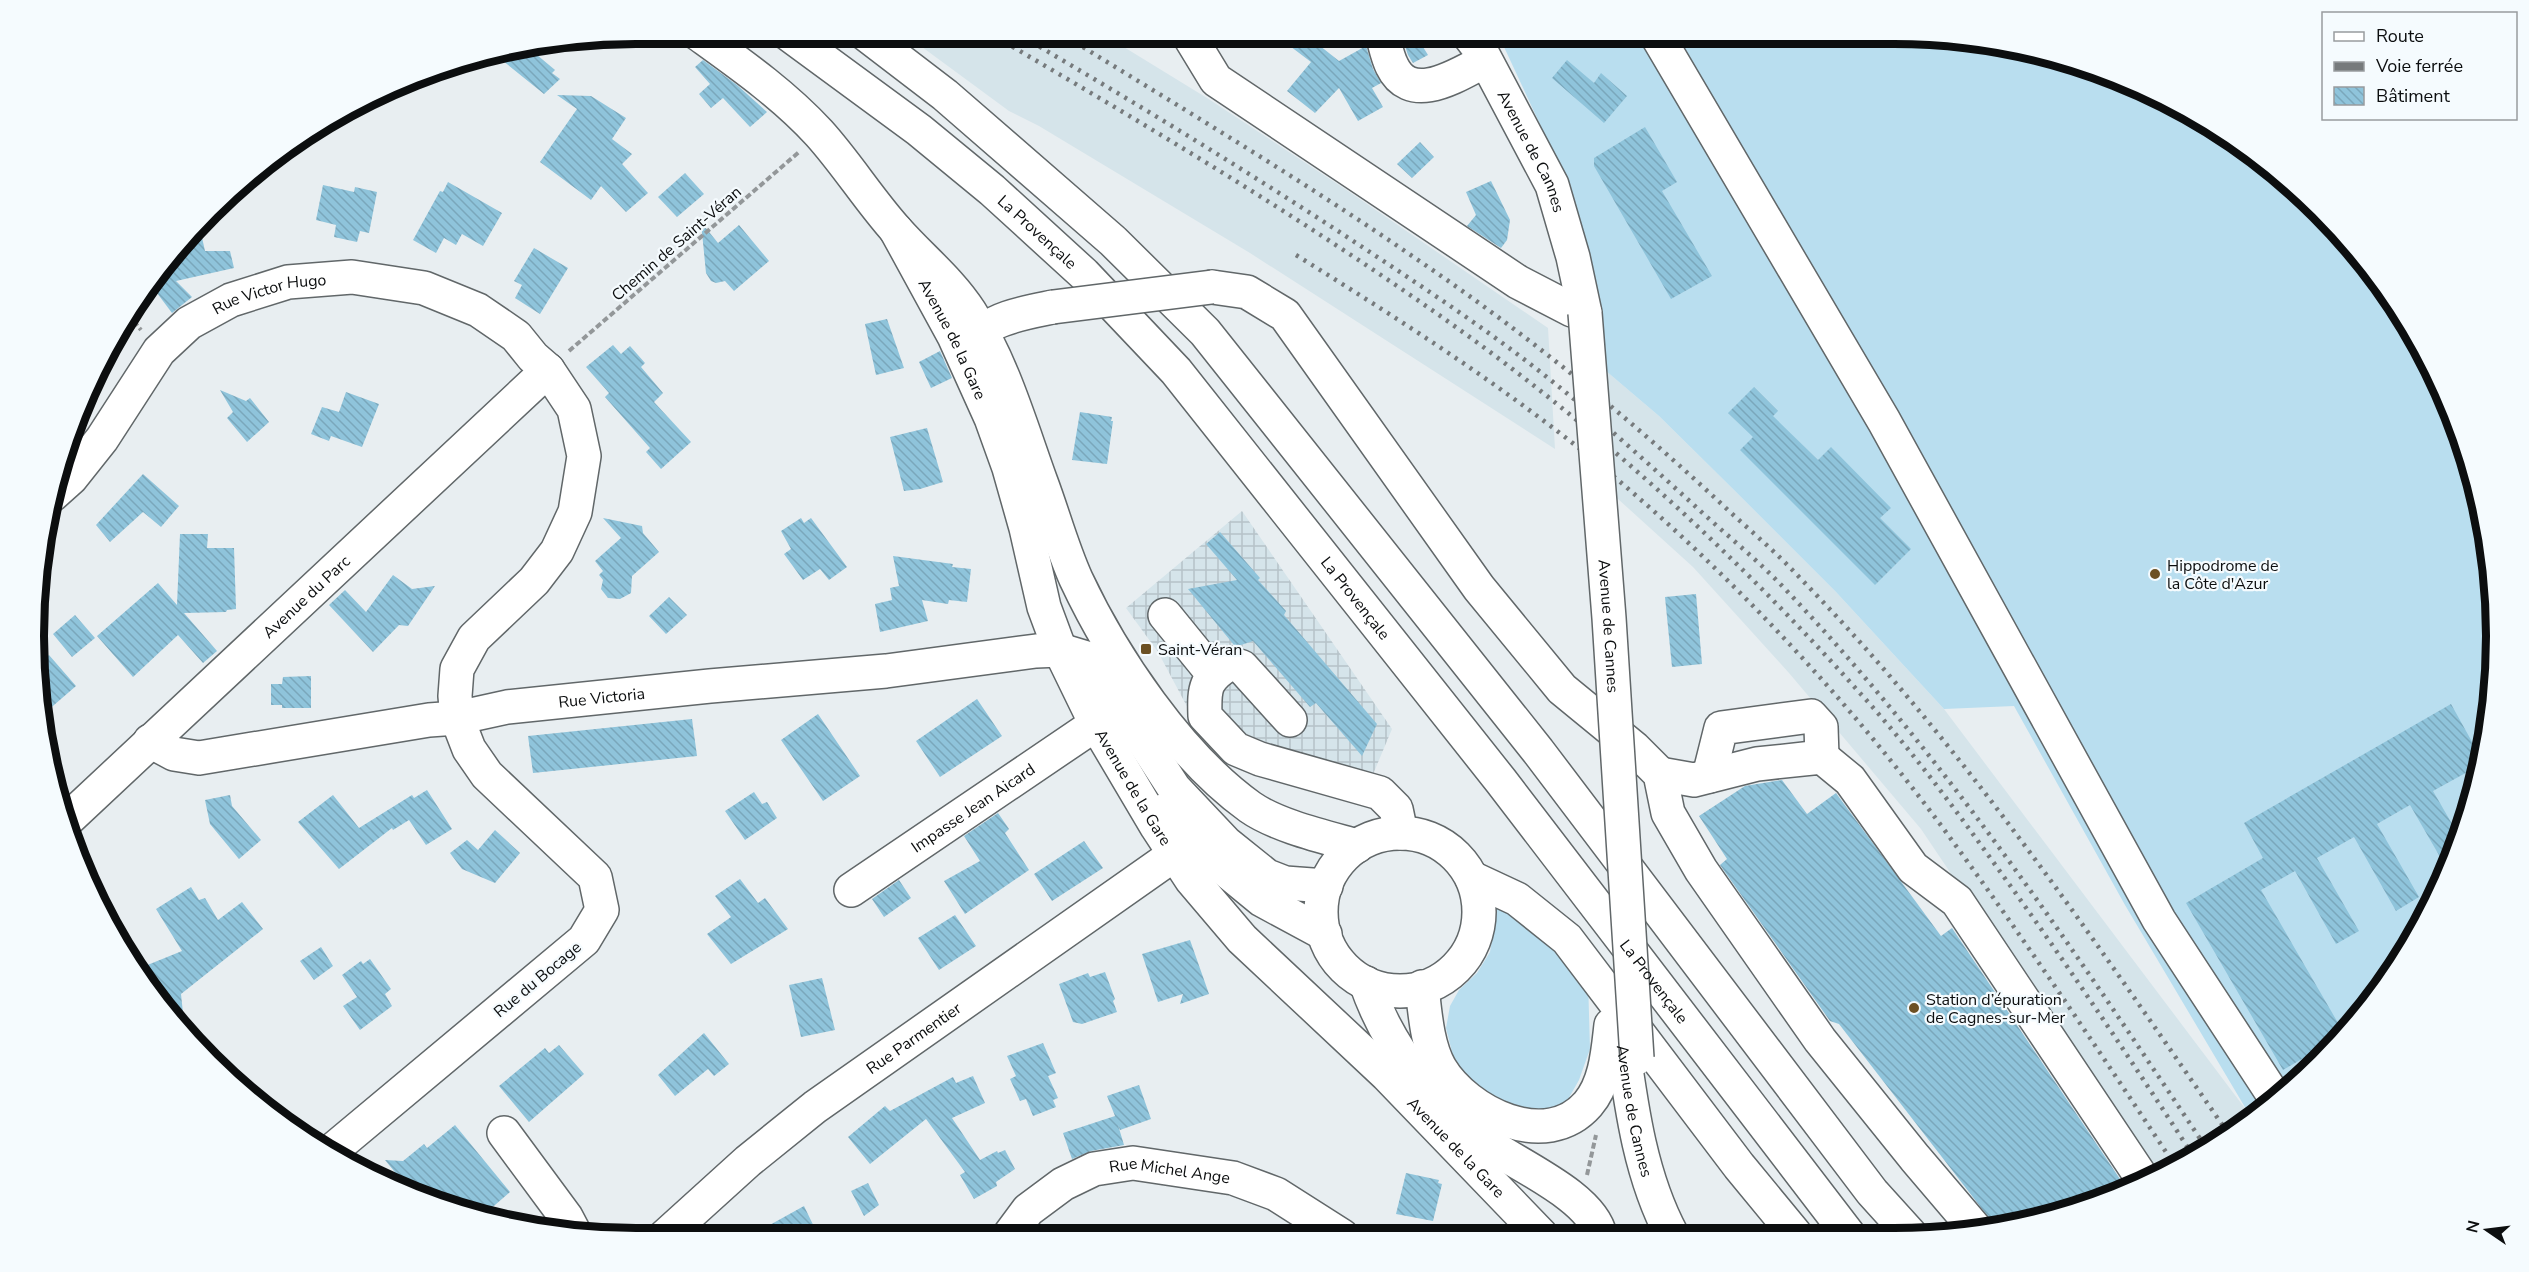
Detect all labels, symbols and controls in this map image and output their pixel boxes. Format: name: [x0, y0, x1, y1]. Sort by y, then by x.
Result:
legend: [2322, 12, 2517, 120]
text: Route: [2376, 24, 2424, 48]
text: Voie ferrée: [2375, 54, 2463, 78]
text: Bâtiment: [2376, 84, 2450, 108]
street label: Avenue de Cannes: [1492, 87, 1569, 215]
street label: Chemin de Saint-Véran: [607, 181, 746, 306]
street label: La Provençale: [992, 190, 1081, 274]
street label: Rue Victor Hugo: [208, 269, 327, 320]
street label: Avenue de la Gare: [913, 275, 991, 403]
street label: Avenue du Parc: [258, 550, 356, 644]
street label: La Provençale: [1315, 552, 1395, 645]
place label: Hippodrome de la Côte d'Azur: [2167, 555, 2278, 595]
street label: Avenue de Cannes: [1592, 558, 1624, 694]
marker: Hippodrome de la Côte d'Azur: [2148, 567, 2162, 581]
place label: Saint-Véran: [1158, 639, 1242, 661]
marker: Saint-Véran: [1139, 642, 1153, 656]
street label: Rue Victoria: [557, 683, 646, 714]
street label: Avenue de la Gare: [1089, 725, 1176, 850]
street label: Impasse Jean Aicard: [907, 759, 1040, 858]
street label: La Provençale: [1614, 935, 1693, 1028]
street label: Rue du Bocage: [489, 937, 586, 1023]
place label: Station d’épuration de Cagnes-sur-Mer: [1926, 989, 2065, 1029]
street label: Rue Parmentier: [862, 998, 966, 1080]
marker: Station d’épuration de Cagnes-sur-Mer: [1907, 1001, 1921, 1015]
street label: Avenue de Cannes: [1611, 1043, 1658, 1180]
street label: Avenue de la Gare: [1402, 1093, 1509, 1203]
street label: Rue Michel Ange: [1107, 1153, 1231, 1189]
north arrow: [2457, 1200, 2517, 1260]
text: N: [2461, 1218, 2486, 1235]

